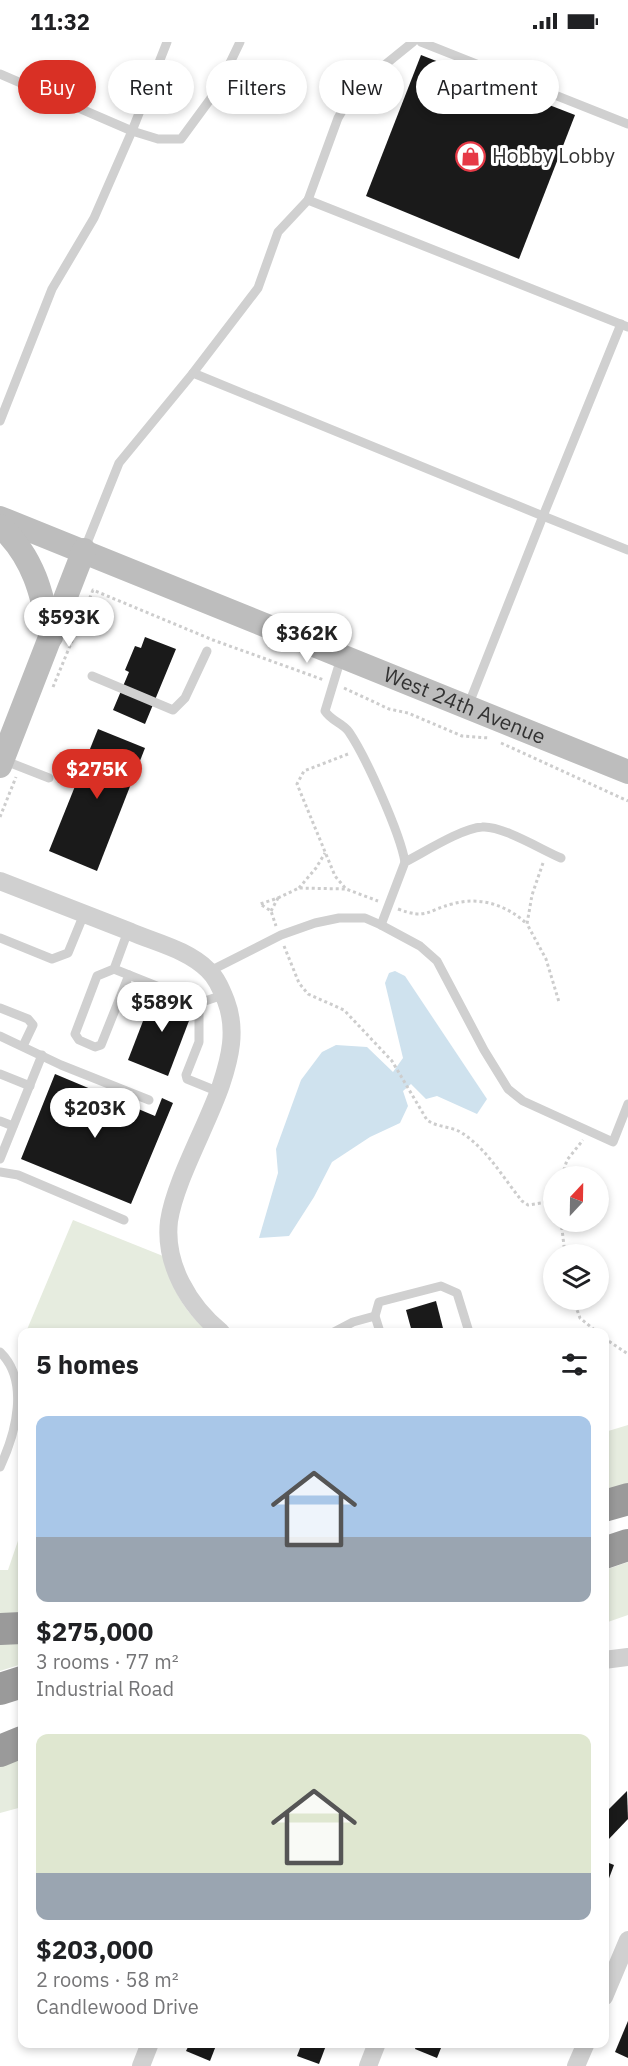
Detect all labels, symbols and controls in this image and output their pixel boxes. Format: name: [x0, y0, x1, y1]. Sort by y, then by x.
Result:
text: 11:32: [30, 7, 90, 36]
chip: Buy: [18, 60, 96, 114]
chip: Rent: [108, 60, 194, 114]
chip: Filters: [206, 60, 307, 114]
chip: New: [319, 60, 404, 114]
chip: Apartment: [416, 60, 559, 114]
shop icon: Hobby Lobby: [455, 140, 487, 172]
place label: Hobby Lobby: [492, 141, 616, 169]
pin: $593K: [27, 597, 111, 648]
text: $593K: [38, 603, 100, 630]
pin: $362K: [265, 613, 349, 664]
text: $362K: [276, 619, 338, 646]
street label: West 24th Avenue: [380, 660, 550, 750]
pin: $275K: [55, 749, 139, 800]
text: $275K: [66, 755, 128, 782]
pin: $589K: [120, 982, 204, 1033]
text: $589K: [131, 988, 193, 1015]
pin: $203K: [53, 1088, 137, 1139]
text: $203K: [64, 1094, 126, 1121]
north arrow: [543, 1166, 609, 1232]
map controls: [543, 1166, 609, 1310]
button: layers: [543, 1244, 609, 1310]
text: 5 homes: [36, 1347, 139, 1381]
icon: filters: [558, 1348, 591, 1381]
icon: home: [260, 1455, 368, 1563]
text: $275,000: [36, 1614, 153, 1648]
text: 3 rooms · 77 m²: [36, 1648, 179, 1675]
text: Industrial Road: [36, 1675, 174, 1702]
icon: home: [260, 1773, 368, 1881]
text: $203,000: [36, 1932, 153, 1966]
text: 2 rooms · 58 m²: [36, 1966, 179, 1993]
text: Candlewood Drive: [36, 1993, 199, 2020]

